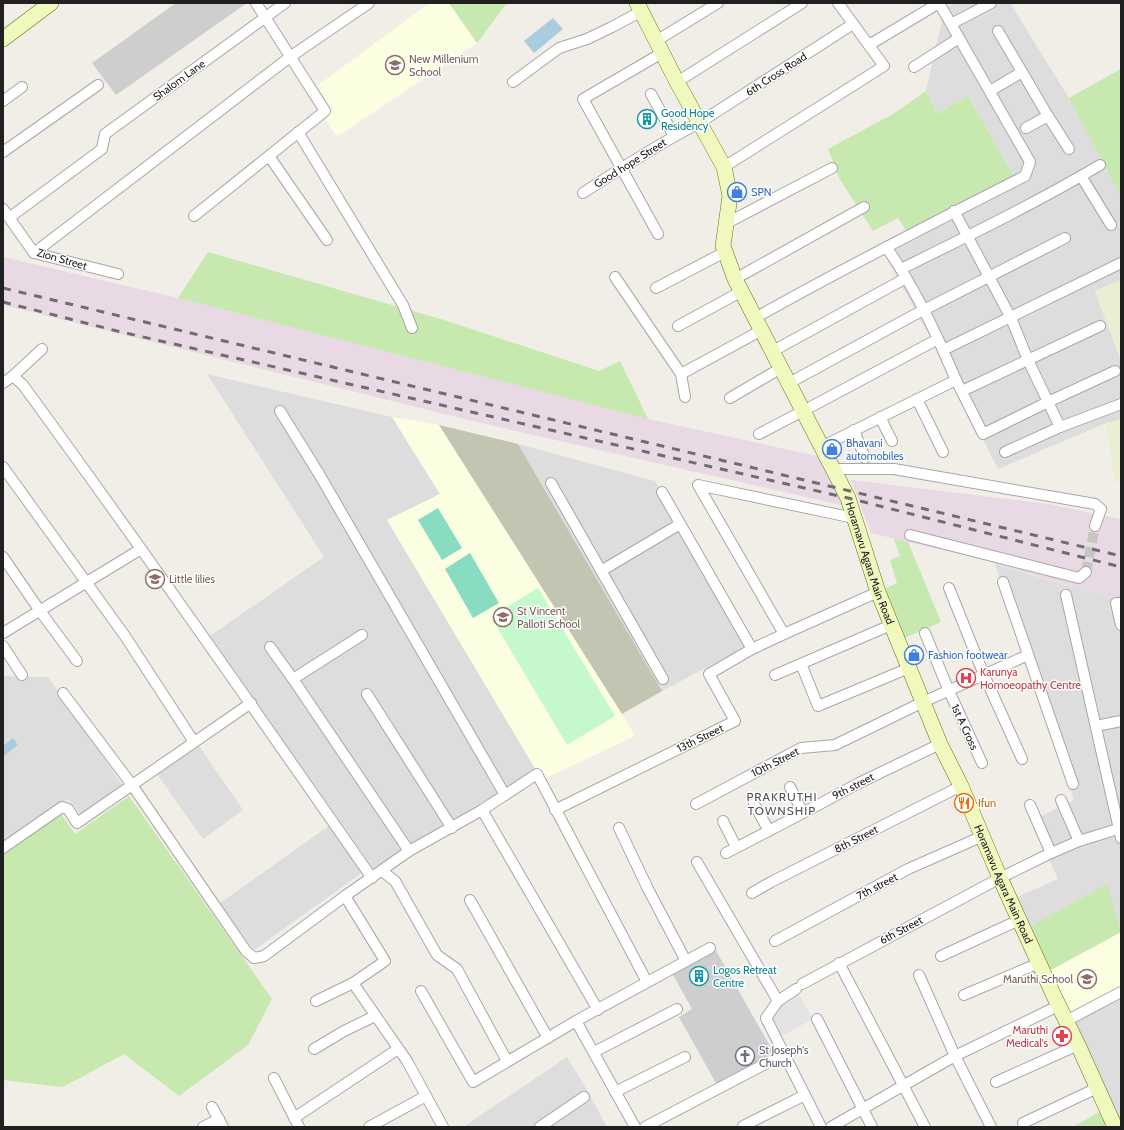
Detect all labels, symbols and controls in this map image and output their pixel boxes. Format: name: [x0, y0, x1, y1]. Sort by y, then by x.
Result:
street label: 6th Cross Road: [743, 49, 809, 99]
place label: New Millenium School: [409, 52, 479, 79]
school or university icon: New Millenium School: [384, 54, 406, 76]
street label: Shalom Lane: [150, 56, 208, 104]
place label: Good Hope Residency: [661, 106, 715, 133]
building icon: Good Hope Residency: [636, 108, 658, 130]
street label: Good hope Street: [591, 135, 669, 191]
shop icon: SPN: [726, 181, 748, 203]
place label: SPN: [751, 185, 771, 199]
street label: Zion Street: [35, 245, 89, 273]
place label: Bhavani automobiles: [846, 436, 904, 463]
shop icon: Bhavani automobiles: [821, 438, 843, 460]
street label: Horamavu Agara Main Road: [843, 500, 897, 626]
school or university icon: Little lilies: [144, 568, 166, 590]
place label: Little lilies: [169, 572, 215, 586]
place label: St Vincent Palloti School: [517, 604, 581, 631]
school or university icon: St Vincent Palloti School: [492, 606, 514, 628]
shop icon: Fashion footwear: [903, 644, 925, 666]
place label: Fashion footwear: [928, 648, 1008, 662]
place label: Karunya Homoeopathy Centre: [980, 665, 1081, 692]
hospital icon: Karunya Homoeopathy Centre: [955, 667, 977, 689]
street label: 1st A Cross: [948, 702, 982, 752]
street label: 13th Street: [674, 721, 726, 755]
street label: 10th Street: [749, 744, 801, 780]
street label: 9th street: [830, 769, 876, 802]
district label: PRAKRUTHI TOWNSHIP: [746, 789, 818, 818]
restaurant icon: Ifun: [953, 792, 975, 814]
place label: Ifun: [978, 796, 996, 810]
street label: 8th Street: [832, 822, 880, 856]
street label: Horamavu Agara Main Road: [971, 823, 1036, 946]
street label: 7th street: [854, 869, 900, 903]
street label: 6th Street: [877, 913, 925, 947]
place label: Logos Retreat Centre: [713, 963, 777, 990]
building icon: Logos Retreat Centre: [688, 965, 710, 987]
school or university icon: Maruthi School: [1076, 968, 1098, 990]
place label: Maruthi School: [1003, 972, 1073, 986]
place label: Maruthi Medical's: [1006, 1023, 1048, 1050]
pharmacy icon: Maruthi Medical's: [1051, 1025, 1073, 1047]
place label: St Joseph's Church: [759, 1043, 809, 1070]
church icon: St Joseph's Church: [734, 1045, 756, 1067]

